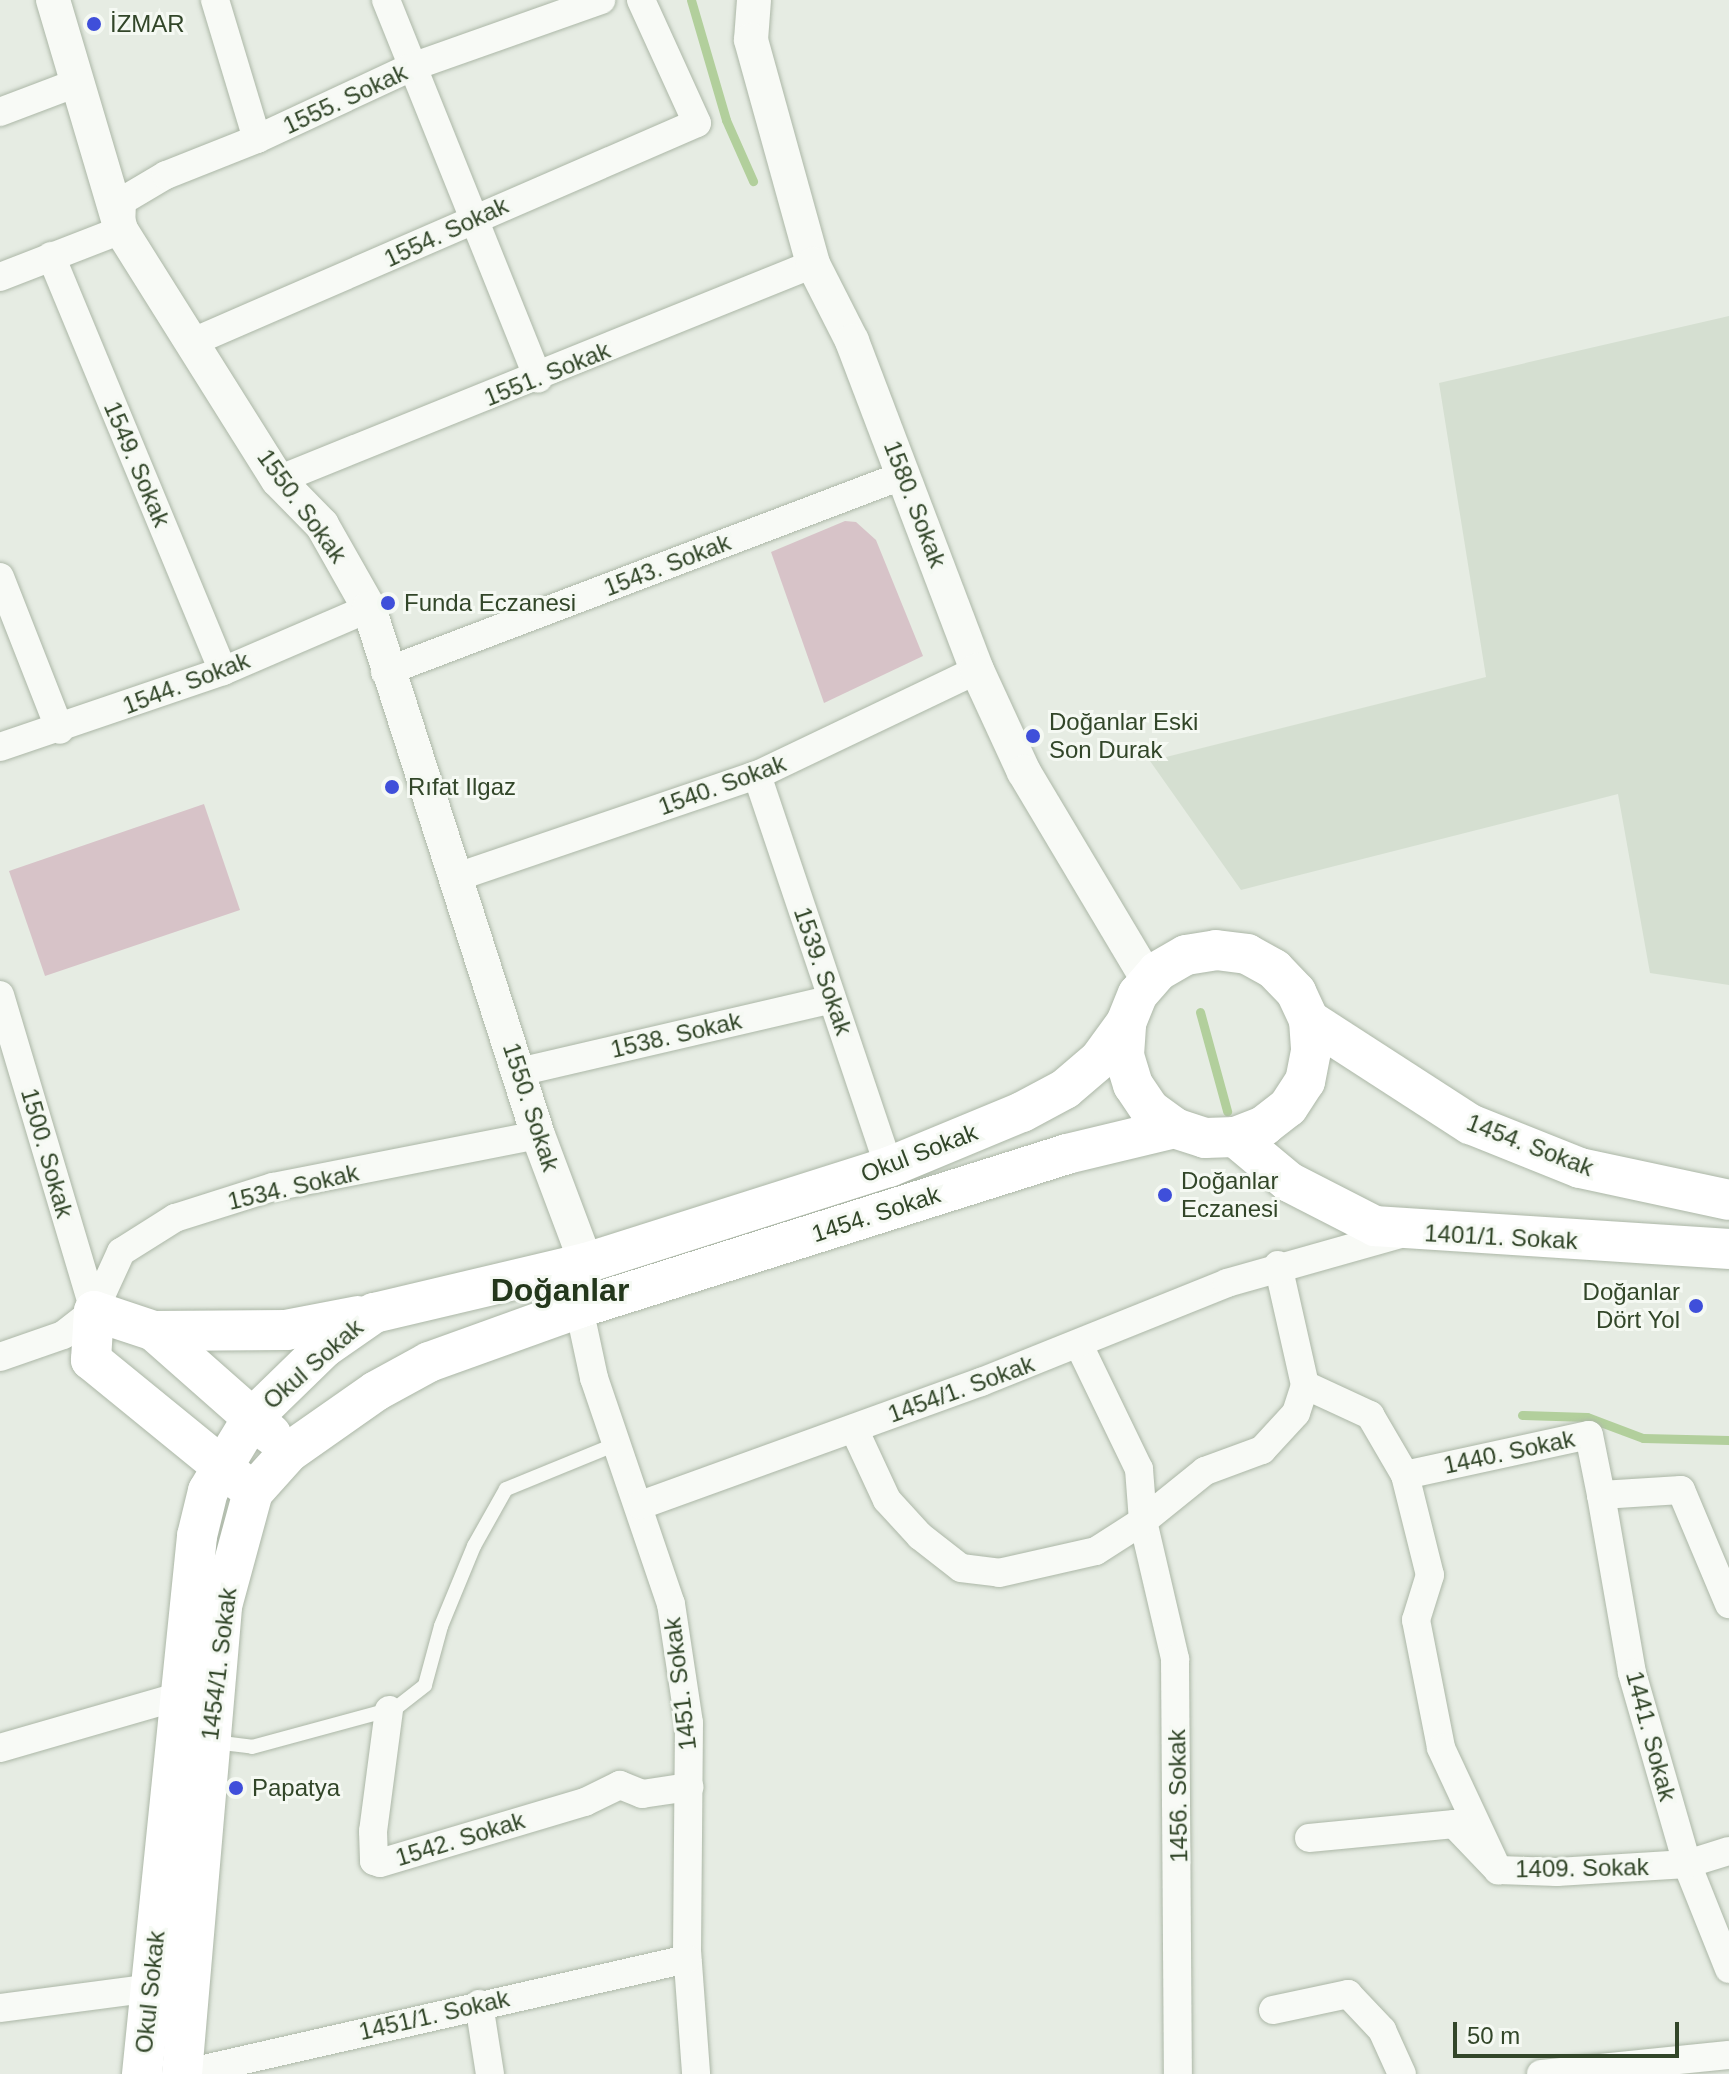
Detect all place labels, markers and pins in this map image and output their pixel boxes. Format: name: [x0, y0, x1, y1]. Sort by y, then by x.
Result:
place label: İZMAR: [110, 10, 185, 38]
marker: İZMAR: [85, 15, 103, 33]
place label: Funda Eczanesi: [404, 589, 576, 617]
marker: Funda Eczanesi: [379, 594, 397, 612]
place label: Doğanlar Eski Son Durak: [1049, 708, 1198, 764]
marker: Doğanlar Eski Son Durak: [1024, 727, 1042, 745]
place label: Rıfat Ilgaz: [408, 773, 516, 801]
marker: Rıfat Ilgaz: [383, 778, 401, 796]
place label: Doğanlar Eczanesi: [1181, 1167, 1278, 1223]
marker: Doğanlar Eczanesi: [1156, 1186, 1174, 1204]
place label: Doğanlar Dört Yol: [1583, 1278, 1680, 1334]
marker: Doğanlar Dört Yol: [1687, 1297, 1705, 1315]
place label: Papatya: [252, 1774, 340, 1802]
marker: Papatya: [227, 1779, 245, 1797]

